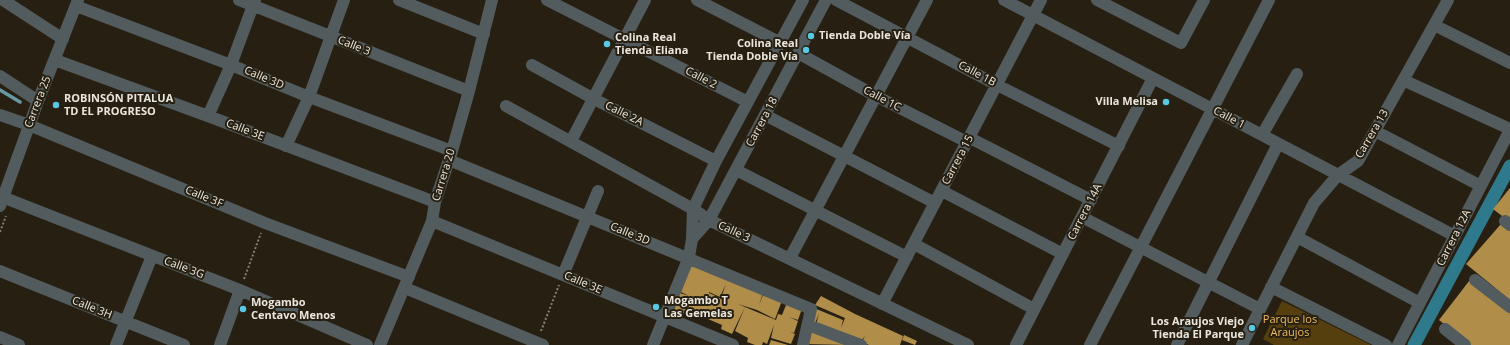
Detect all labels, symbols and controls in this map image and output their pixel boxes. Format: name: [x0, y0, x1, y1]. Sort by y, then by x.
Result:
place label: Tienda Doble Vía: [819, 29, 911, 43]
place label: Colina Real Tienda Eliana: [615, 31, 688, 57]
marker: Tienda Doble Vía: [806, 31, 816, 41]
street label: Calle 3: [336, 34, 372, 58]
place label: Colina Real Tienda Doble Vía: [706, 37, 798, 63]
marker: Colina Real Tienda Eliana: [602, 39, 612, 49]
marker: Colina Real Tienda Doble Vía: [801, 45, 811, 55]
street label: Calle 1B: [956, 59, 998, 89]
street label: Calle 3D: [242, 64, 286, 92]
street label: Calle 2: [683, 64, 719, 92]
street label: Carrera 25: [22, 74, 54, 130]
street label: Calle 1C: [861, 84, 903, 114]
place label: ROBINSÓN PITALUA TD EL PROGRESO: [64, 92, 173, 118]
street label: Carrera 18: [743, 95, 781, 149]
place label: Villa Melisa: [1096, 95, 1158, 109]
marker: Villa Melisa: [1161, 97, 1171, 107]
street label: Calle 2A: [603, 99, 645, 129]
marker: ROBINSÓN PITALUA TD EL PROGRESO: [51, 100, 61, 110]
street label: Calle 1: [1211, 104, 1247, 132]
street label: Carrera 13: [1353, 107, 1391, 161]
street label: Calle 3E: [224, 117, 266, 143]
street label: Carrera 15: [939, 133, 977, 187]
street label: Carrera 20: [430, 147, 458, 203]
street label: Carrera 14A: [1065, 182, 1105, 242]
street label: Calle 3F: [183, 183, 225, 211]
street label: Carrera 12A: [1434, 208, 1474, 268]
street label: Calle 3: [716, 219, 752, 245]
street label: Calle 3D: [608, 220, 652, 248]
street label: Calle 3G: [162, 254, 206, 282]
street label: Calle 3E: [562, 269, 604, 297]
street label: Calle 3H: [70, 294, 114, 322]
place label: Mogambo T Las Gemelas: [664, 294, 732, 320]
place label: Mogambo Centavo Menos: [251, 296, 335, 322]
marker: Mogambo T Las Gemelas: [651, 302, 661, 312]
marker: Mogambo Centavo Menos: [238, 304, 248, 314]
park label: Parque los Araujos: [1263, 313, 1317, 339]
place label: Los Araujos Viejo Tienda El Parque: [1151, 315, 1244, 341]
marker: Los Araujos Viejo Tienda El Parque: [1247, 323, 1257, 333]

